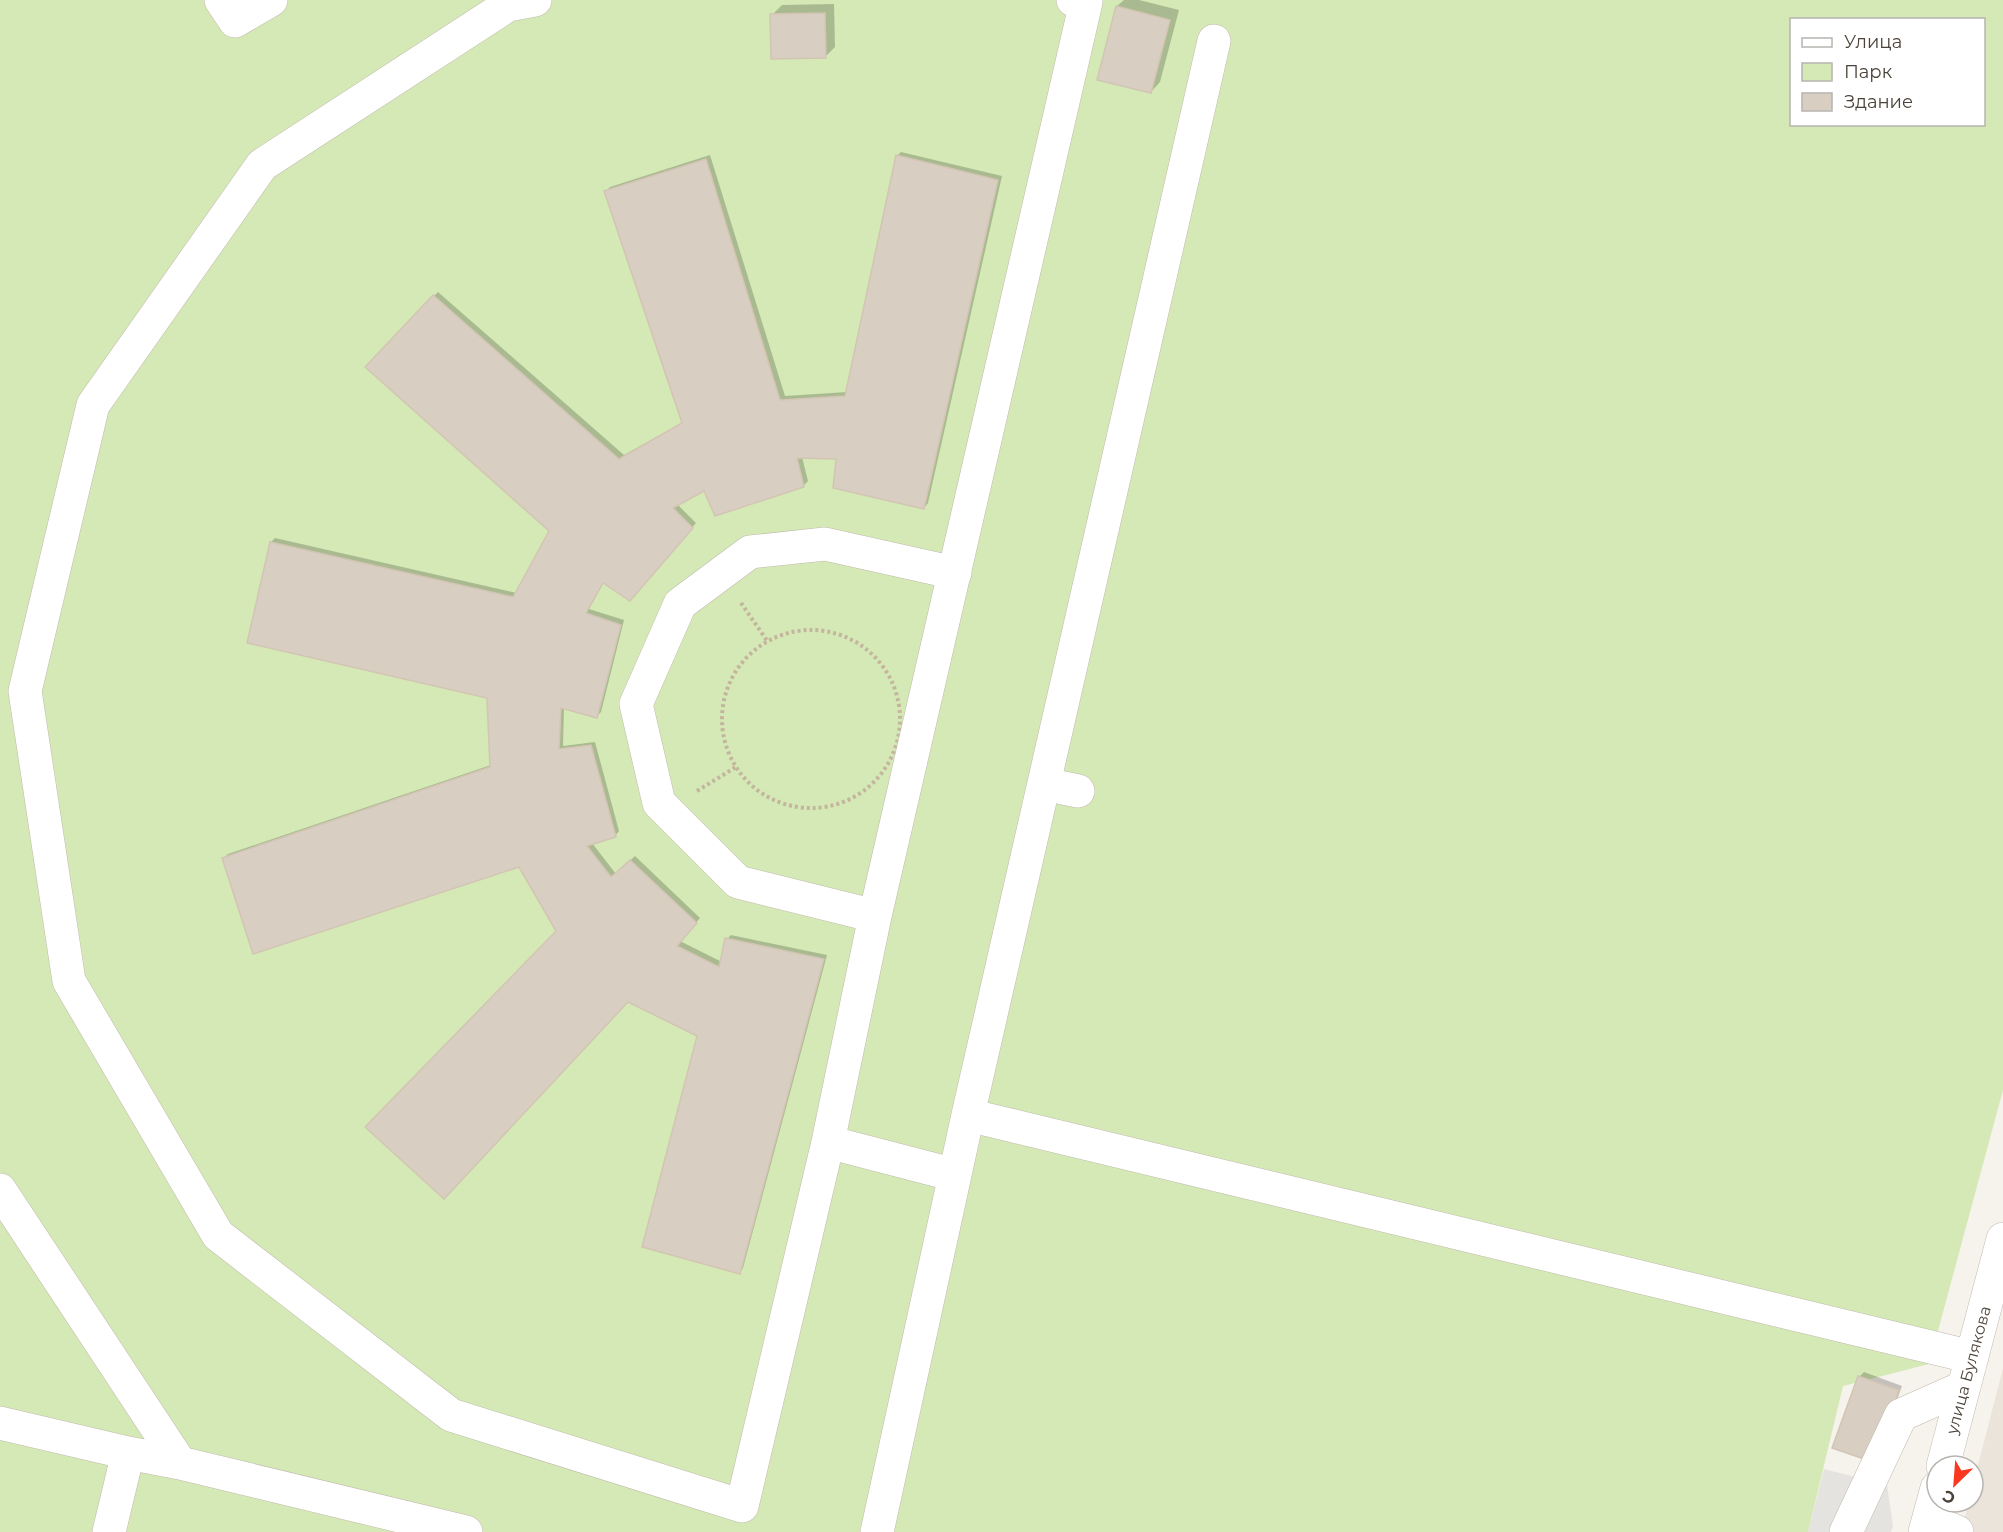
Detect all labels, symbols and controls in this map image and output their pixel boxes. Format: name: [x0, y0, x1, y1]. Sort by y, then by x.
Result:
legend: [1790, 18, 1985, 126]
text: Улица: [1844, 31, 1902, 53]
text: Парк: [1844, 61, 1893, 83]
text: Здание: [1844, 91, 1913, 113]
street label: улица Булякова: [1942, 1304, 1995, 1437]
north arrow: [1925, 1454, 1985, 1514]
text: С: [1939, 1486, 1958, 1508]

